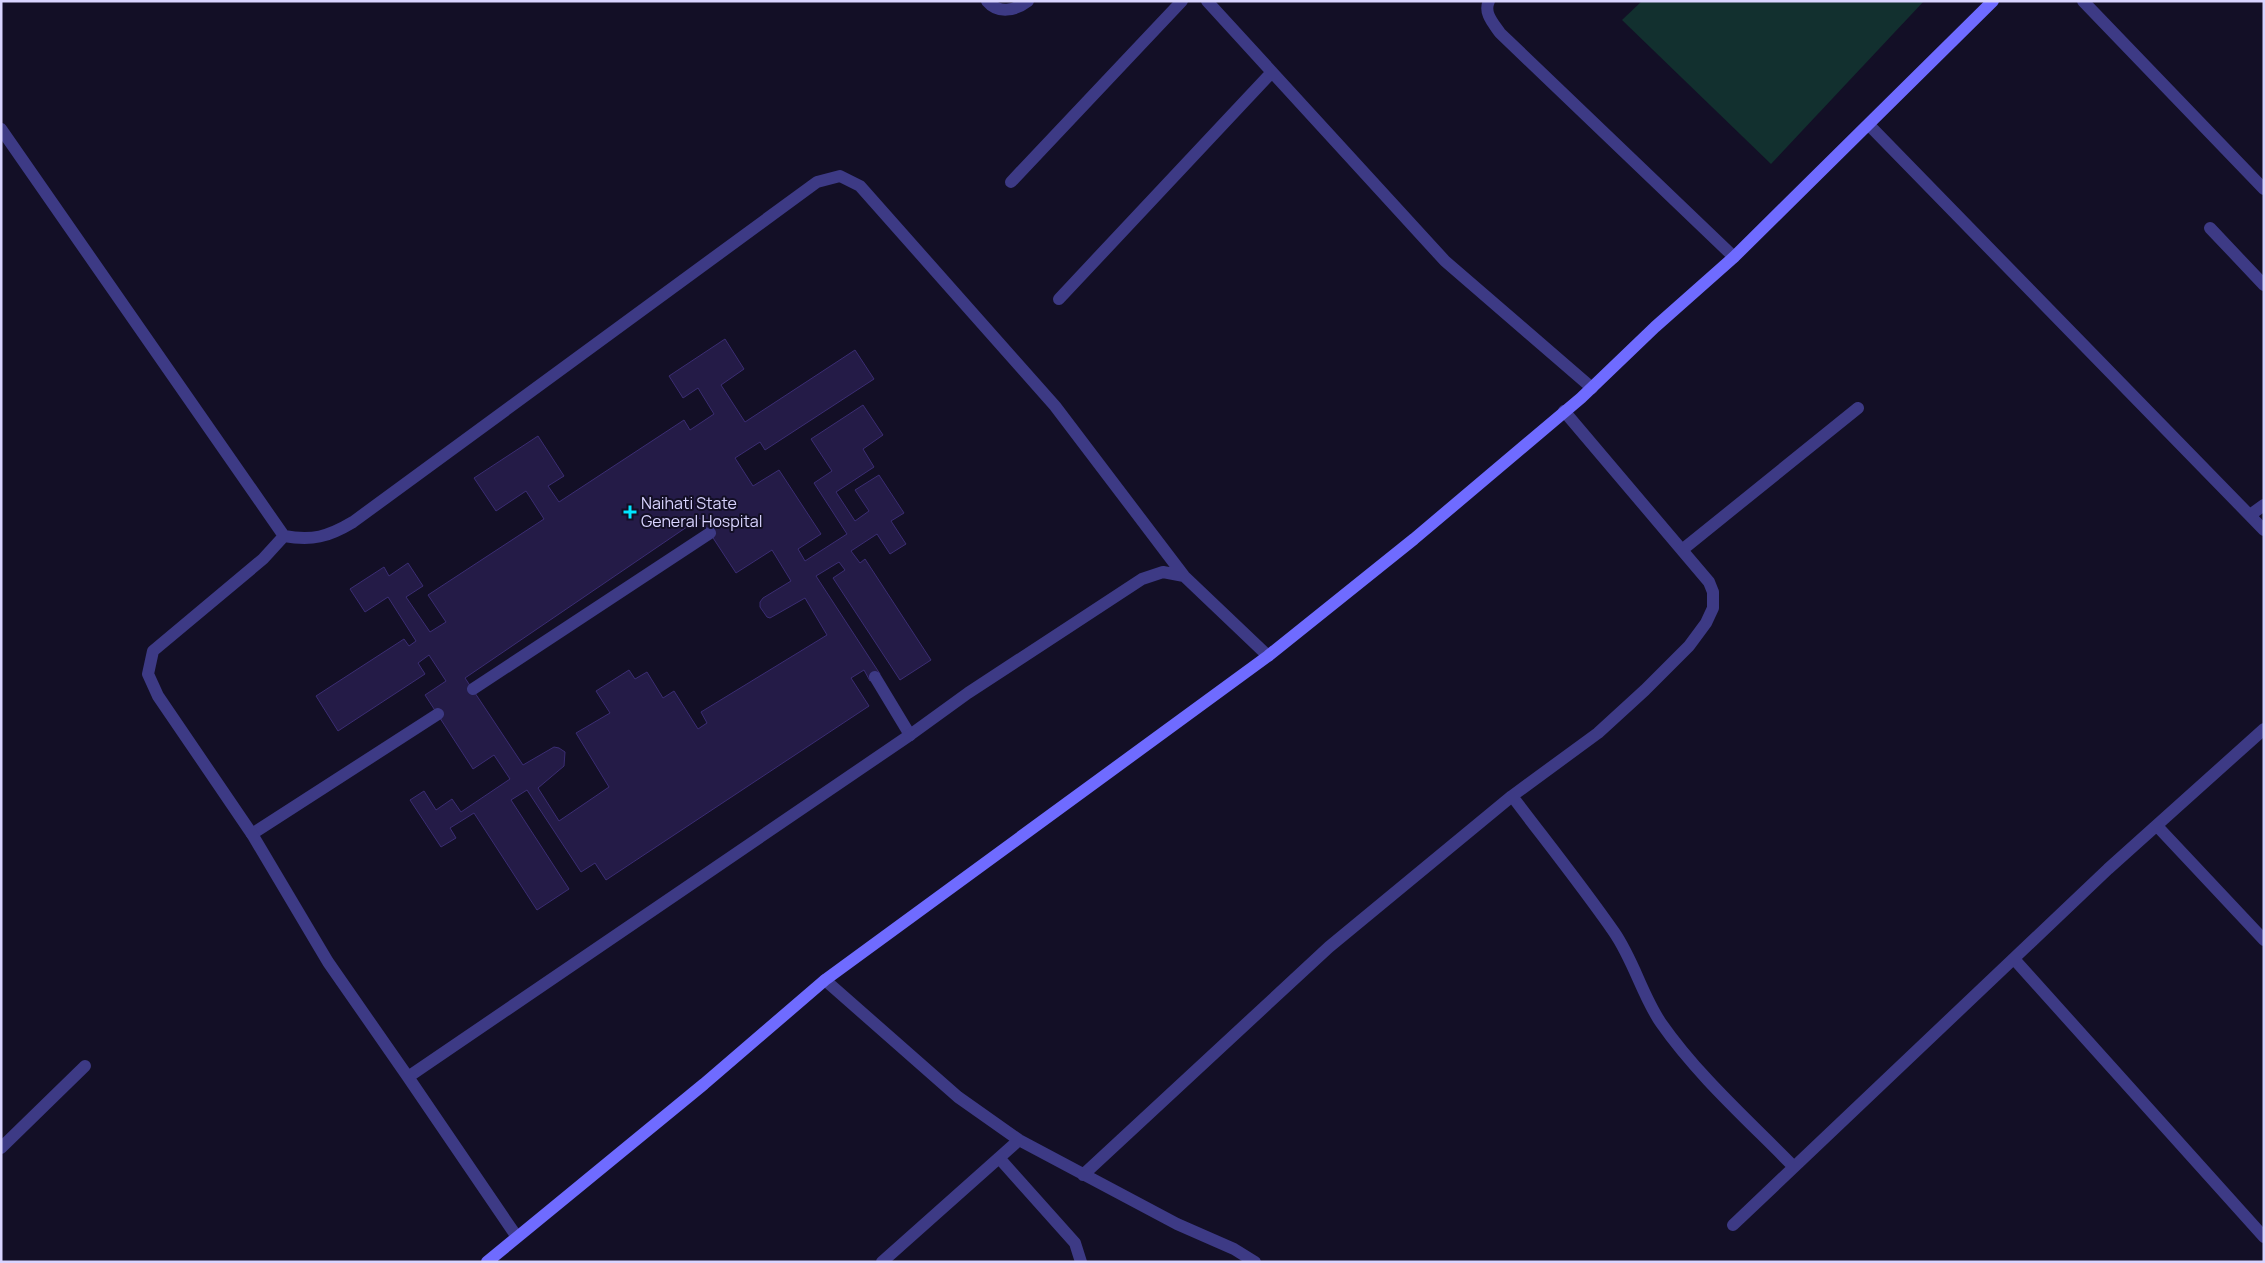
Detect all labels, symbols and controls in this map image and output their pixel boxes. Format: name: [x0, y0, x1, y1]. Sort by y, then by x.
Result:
place label: Naihati State General Hospital: [641, 492, 762, 532]
marker: Naihati State General Hospital: [623, 505, 637, 519]

